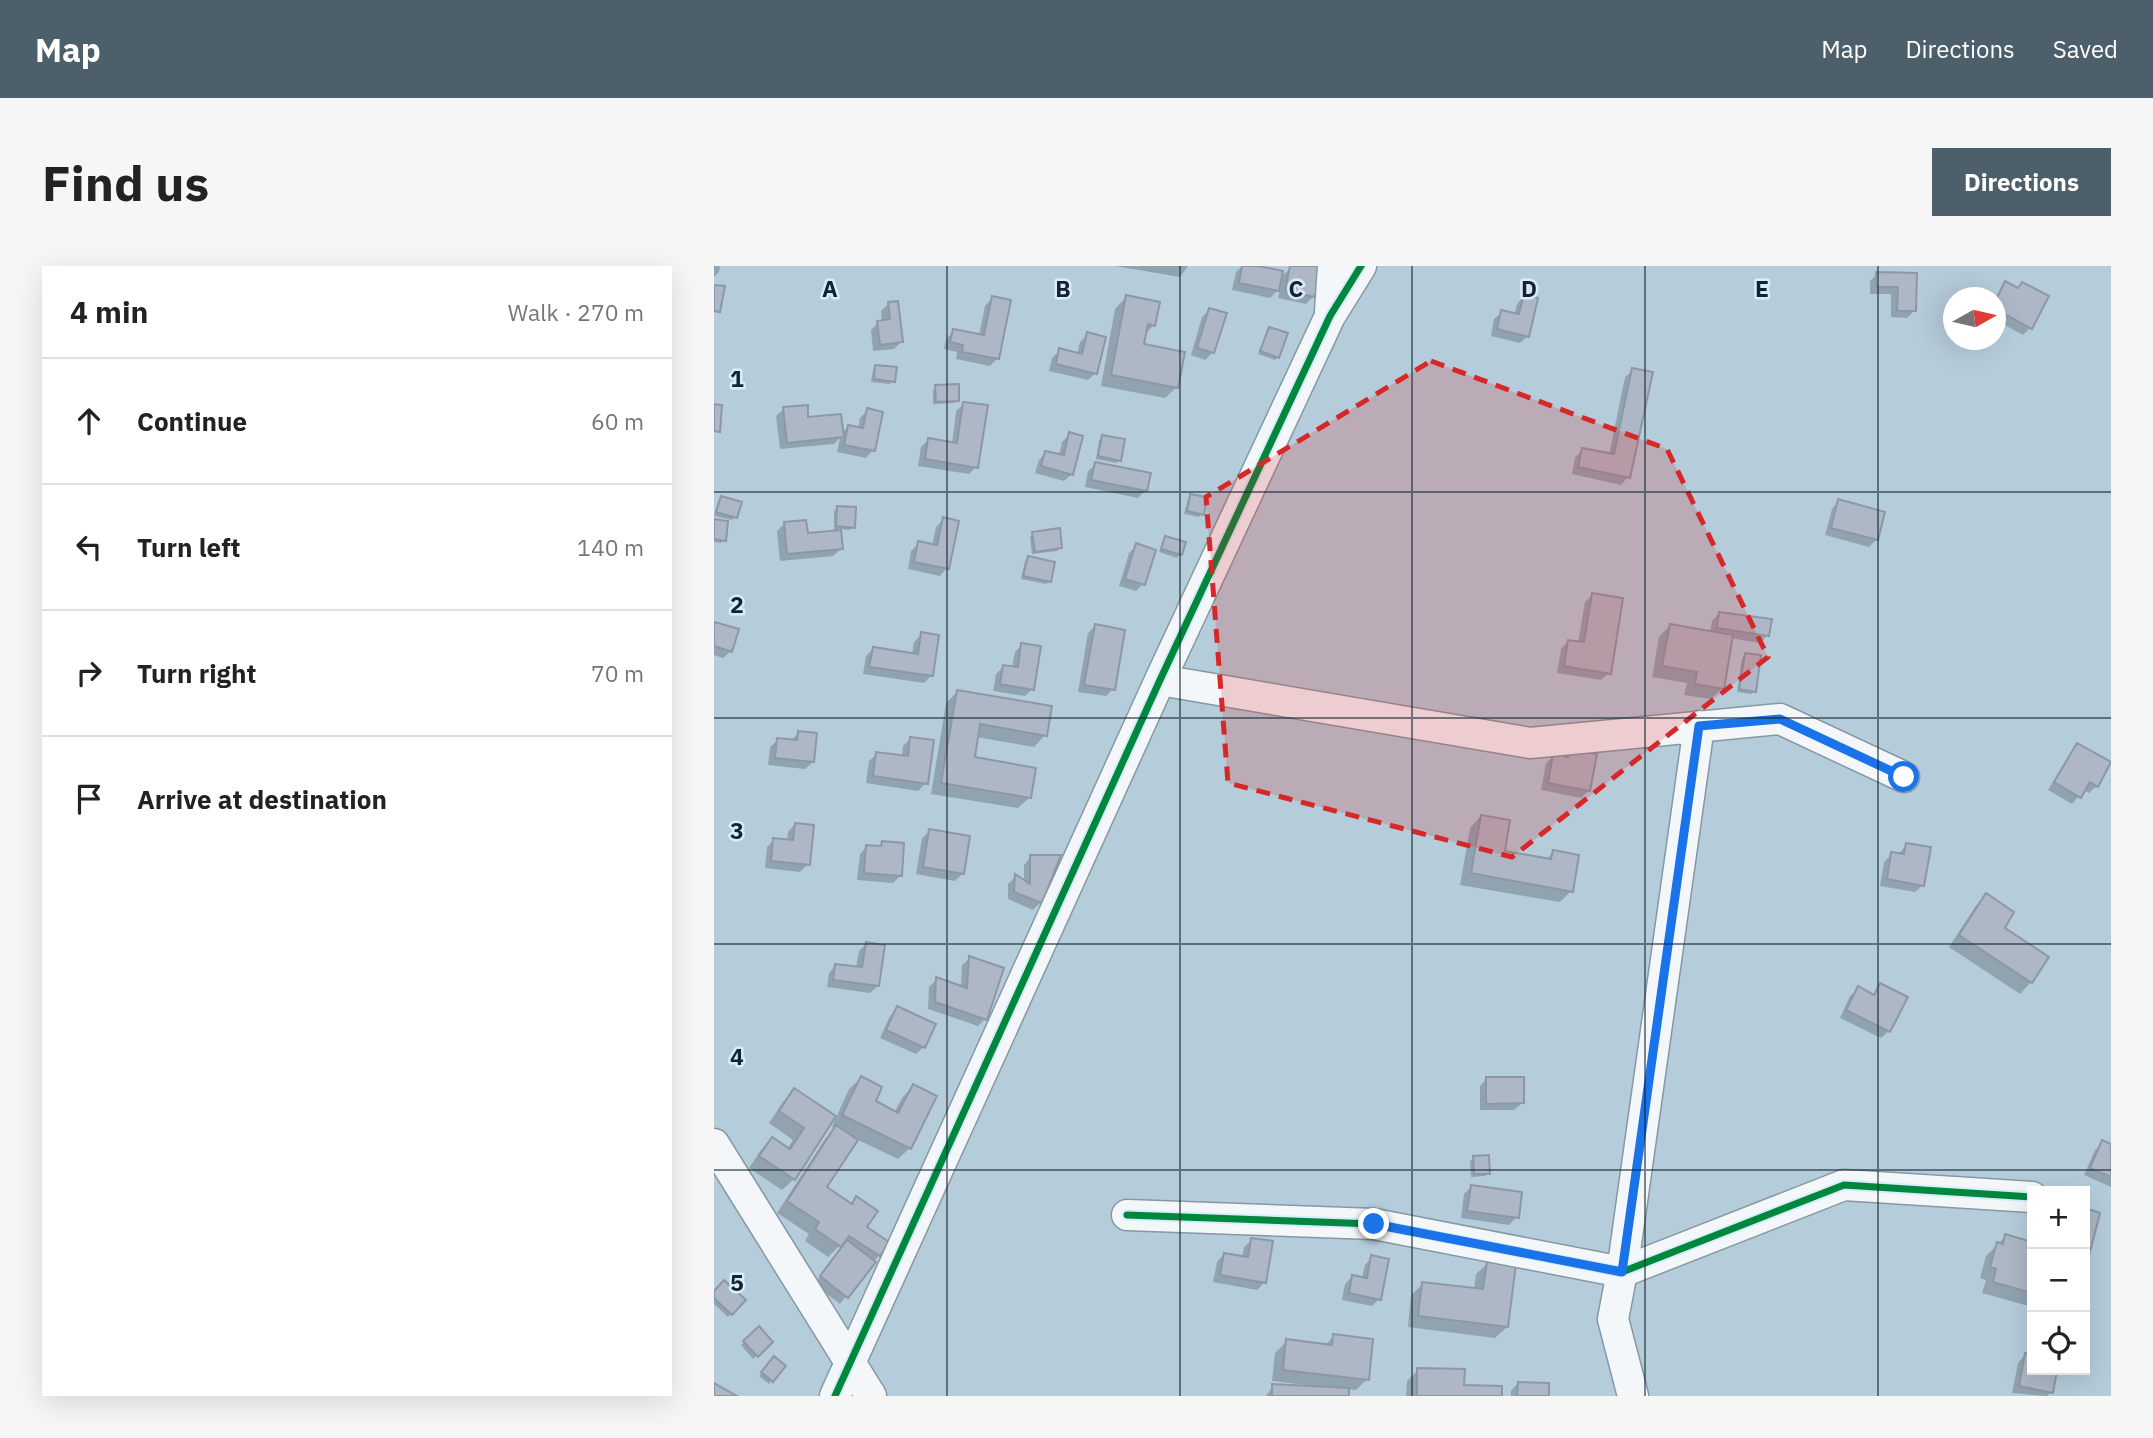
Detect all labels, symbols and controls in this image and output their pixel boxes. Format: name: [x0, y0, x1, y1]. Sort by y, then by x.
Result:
text: Map: [35, 28, 101, 71]
text: Map: [1821, 33, 1867, 65]
text: Directions: [1905, 33, 2015, 65]
text: Saved: [2053, 33, 2118, 65]
button: Directions: [1932, 148, 2111, 216]
text: Find us: [42, 151, 209, 214]
text: A: [822, 273, 838, 303]
text: B: [1055, 273, 1071, 303]
text: C: [1289, 273, 1304, 303]
text: D: [1521, 273, 1537, 303]
text: E: [1755, 273, 1769, 303]
north arrow: [1943, 287, 2006, 350]
text: 4 min: [70, 292, 148, 331]
text: Walk · 270 m: [508, 297, 644, 327]
text: 1: [730, 363, 744, 393]
icon: ahead: [70, 402, 108, 440]
text: Continue: [137, 404, 247, 438]
text: 60 m: [591, 406, 644, 436]
icon: left: [70, 528, 108, 566]
text: Turn left: [137, 530, 240, 564]
text: 140 m: [577, 532, 644, 562]
text: 2: [730, 589, 744, 619]
icon: right: [70, 654, 108, 692]
text: Turn right: [137, 656, 256, 690]
text: 70 m: [591, 658, 644, 688]
route start: [1888, 761, 1919, 792]
icon: arrive: [70, 780, 108, 818]
text: Arrive at destination: [137, 782, 387, 816]
text: 3: [730, 815, 744, 845]
text: 4: [730, 1041, 744, 1071]
map controls: [2027, 1186, 2090, 1375]
button: +: [2027, 1186, 2090, 1249]
route end: [1358, 1208, 1389, 1239]
button: −: [2027, 1249, 2090, 1312]
text: 5: [730, 1267, 744, 1297]
button: locate: [2027, 1312, 2090, 1375]

